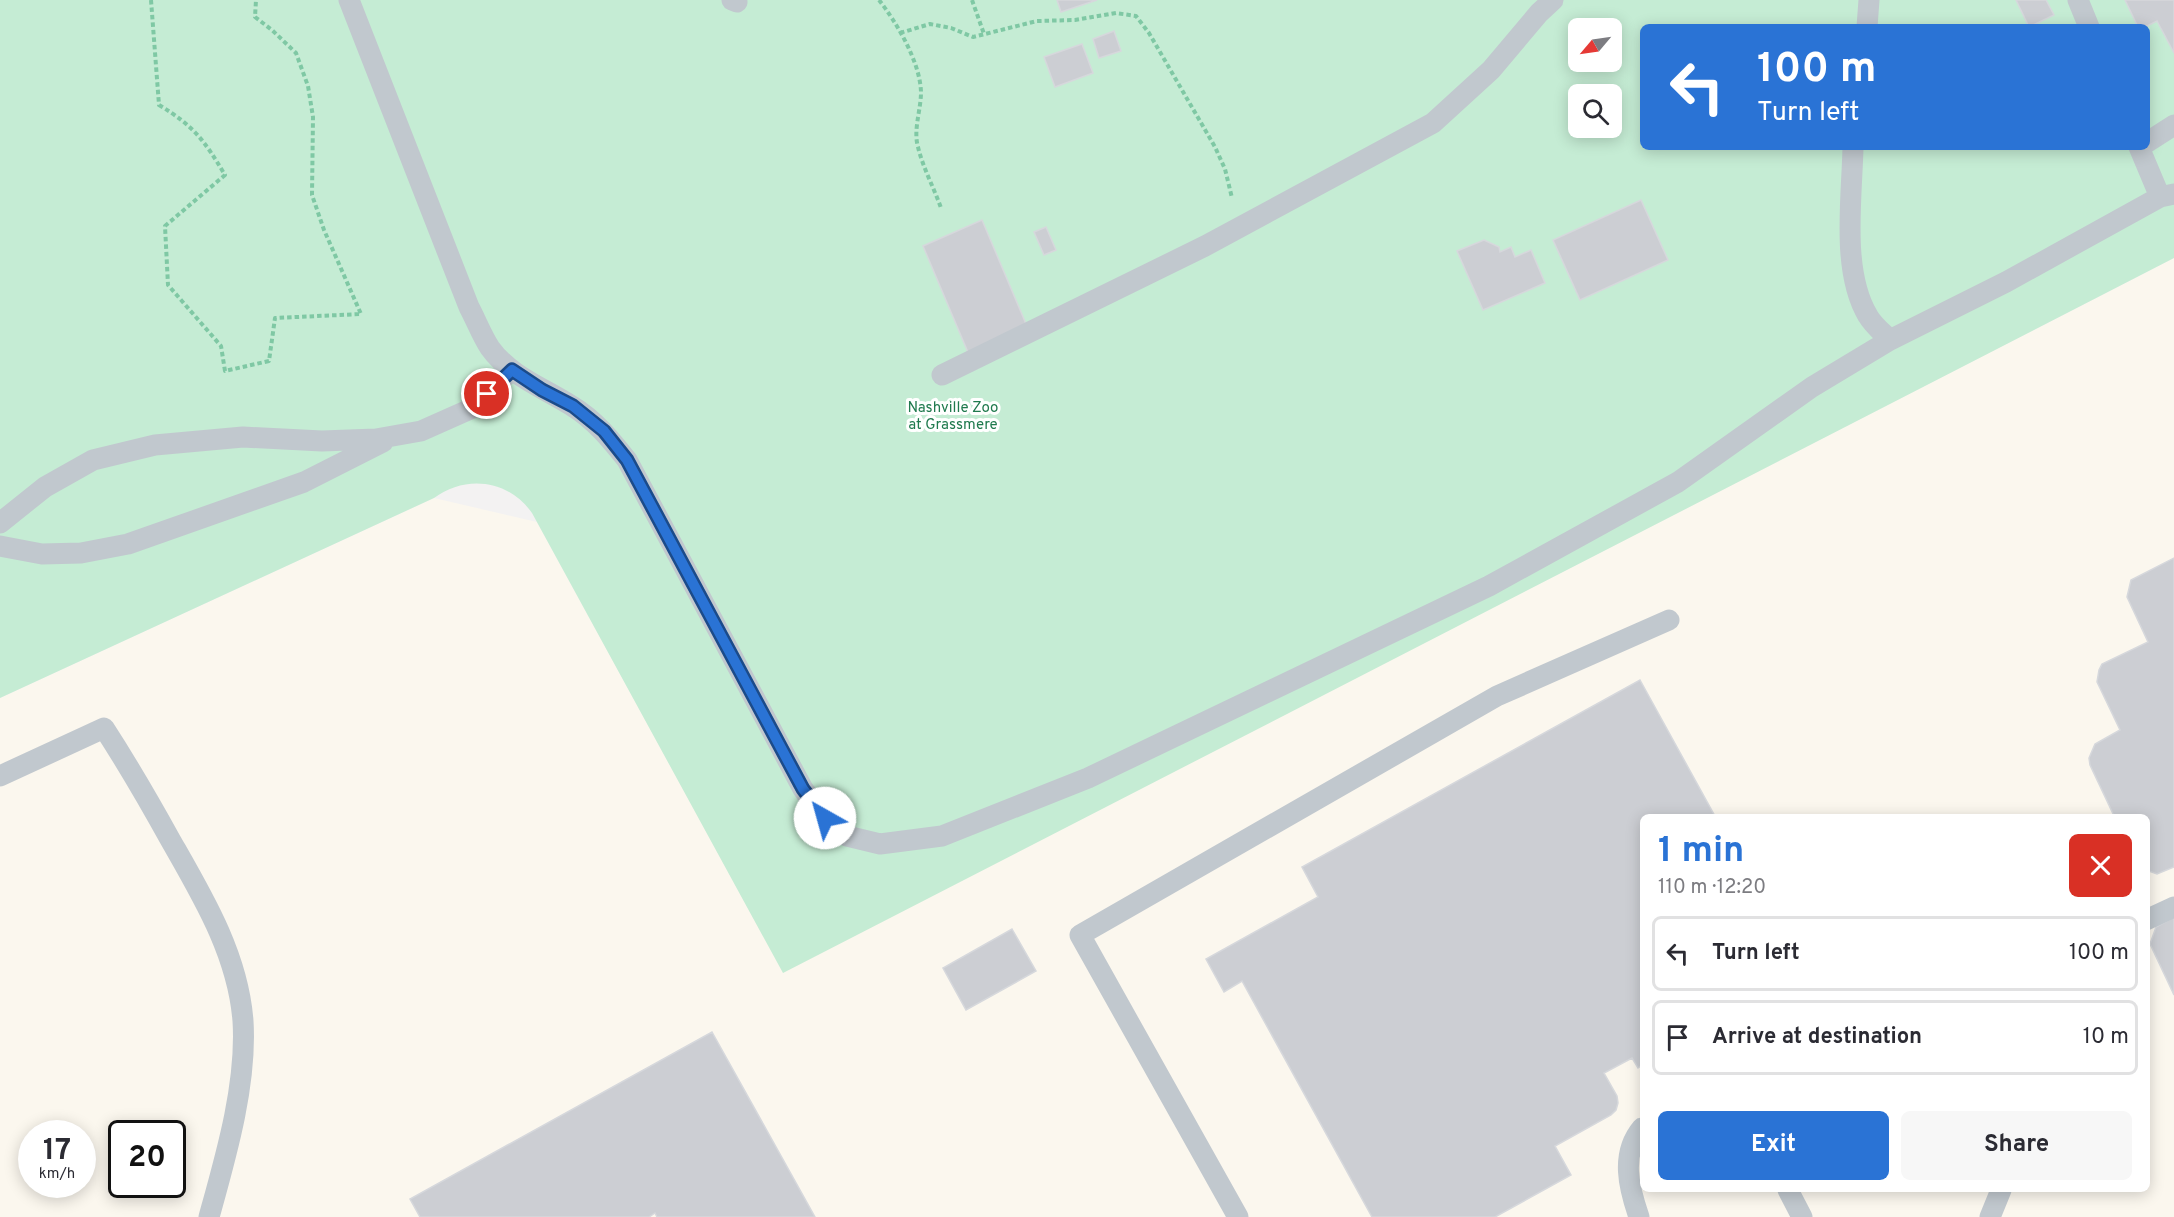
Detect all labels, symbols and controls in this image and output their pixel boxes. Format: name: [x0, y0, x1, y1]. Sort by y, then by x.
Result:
north arrow: [1568, 18, 1622, 72]
map controls: [1568, 18, 1622, 138]
text: 100 m: [1757, 44, 1876, 97]
icon: left: [1658, 48, 1736, 126]
button: search: [1568, 84, 1622, 138]
text: Turn left: [1757, 96, 1859, 130]
pin: [461, 368, 512, 419]
icon: arrive: [470, 377, 503, 410]
park label: Nashville Zoo at Grassmere: [908, 399, 998, 435]
position arrow: [793, 786, 857, 850]
text: 1 min: [1658, 829, 1744, 875]
button: close: [2069, 834, 2132, 897]
text: 110 m · 12:20: [1658, 875, 1766, 901]
icon: left: [1661, 937, 1694, 970]
text: Turn left: [1712, 940, 1800, 967]
text: 100 m: [2069, 940, 2129, 967]
icon: arrive: [1661, 1021, 1694, 1054]
text: Arrive at destination: [1712, 1024, 1922, 1051]
text: 10 m: [2083, 1024, 2129, 1051]
button: Exit: [1658, 1111, 1889, 1180]
button: Share: [1901, 1111, 2132, 1180]
speed limit sign: 20: [108, 1120, 186, 1198]
text: 17: [43, 1133, 71, 1170]
text: km/h: [39, 1165, 75, 1184]

